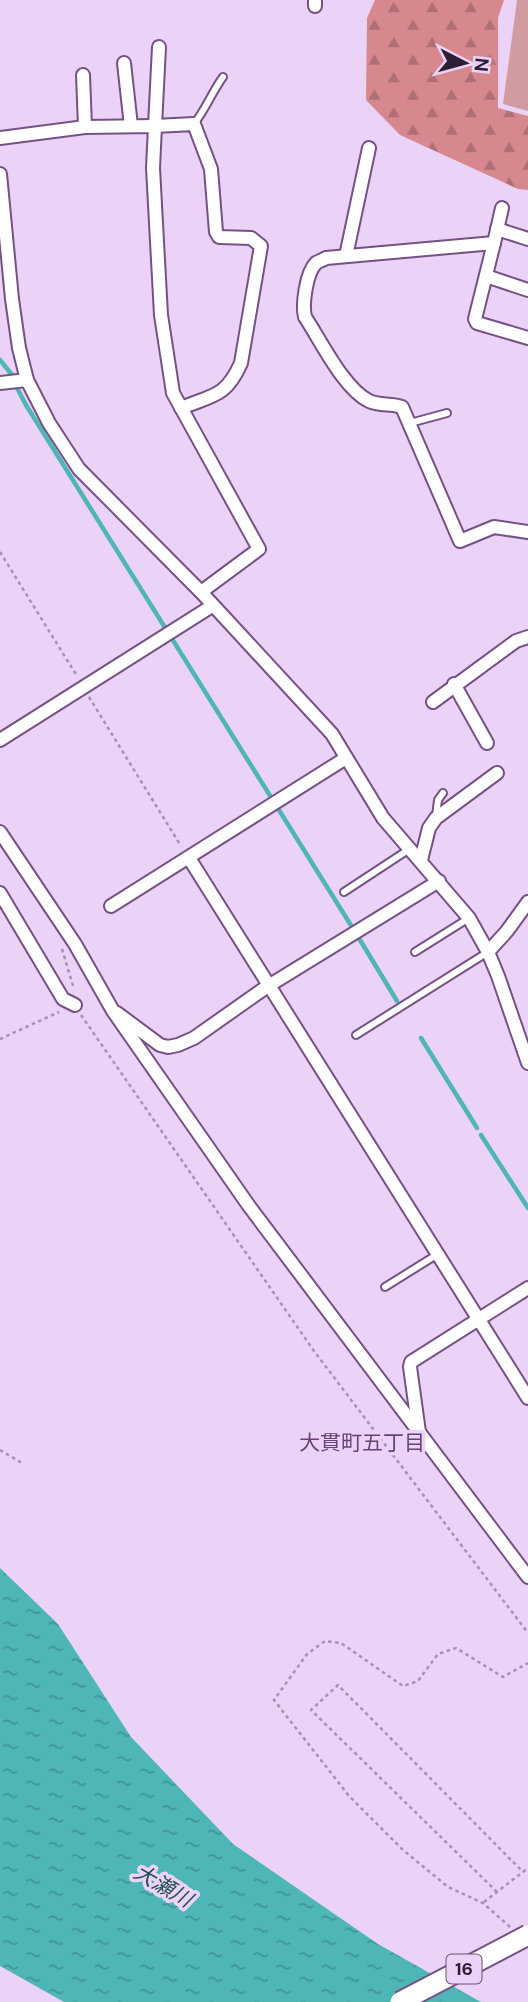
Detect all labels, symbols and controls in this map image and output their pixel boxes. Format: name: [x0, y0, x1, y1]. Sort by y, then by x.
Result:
north arrow: [430, 28, 500, 98]
text: N: [468, 57, 495, 73]
district label: 大貫町五丁目: [299, 1429, 425, 1457]
water label: 大瀬川: [129, 1858, 199, 1915]
road number: 16: [447, 1954, 482, 1983]

